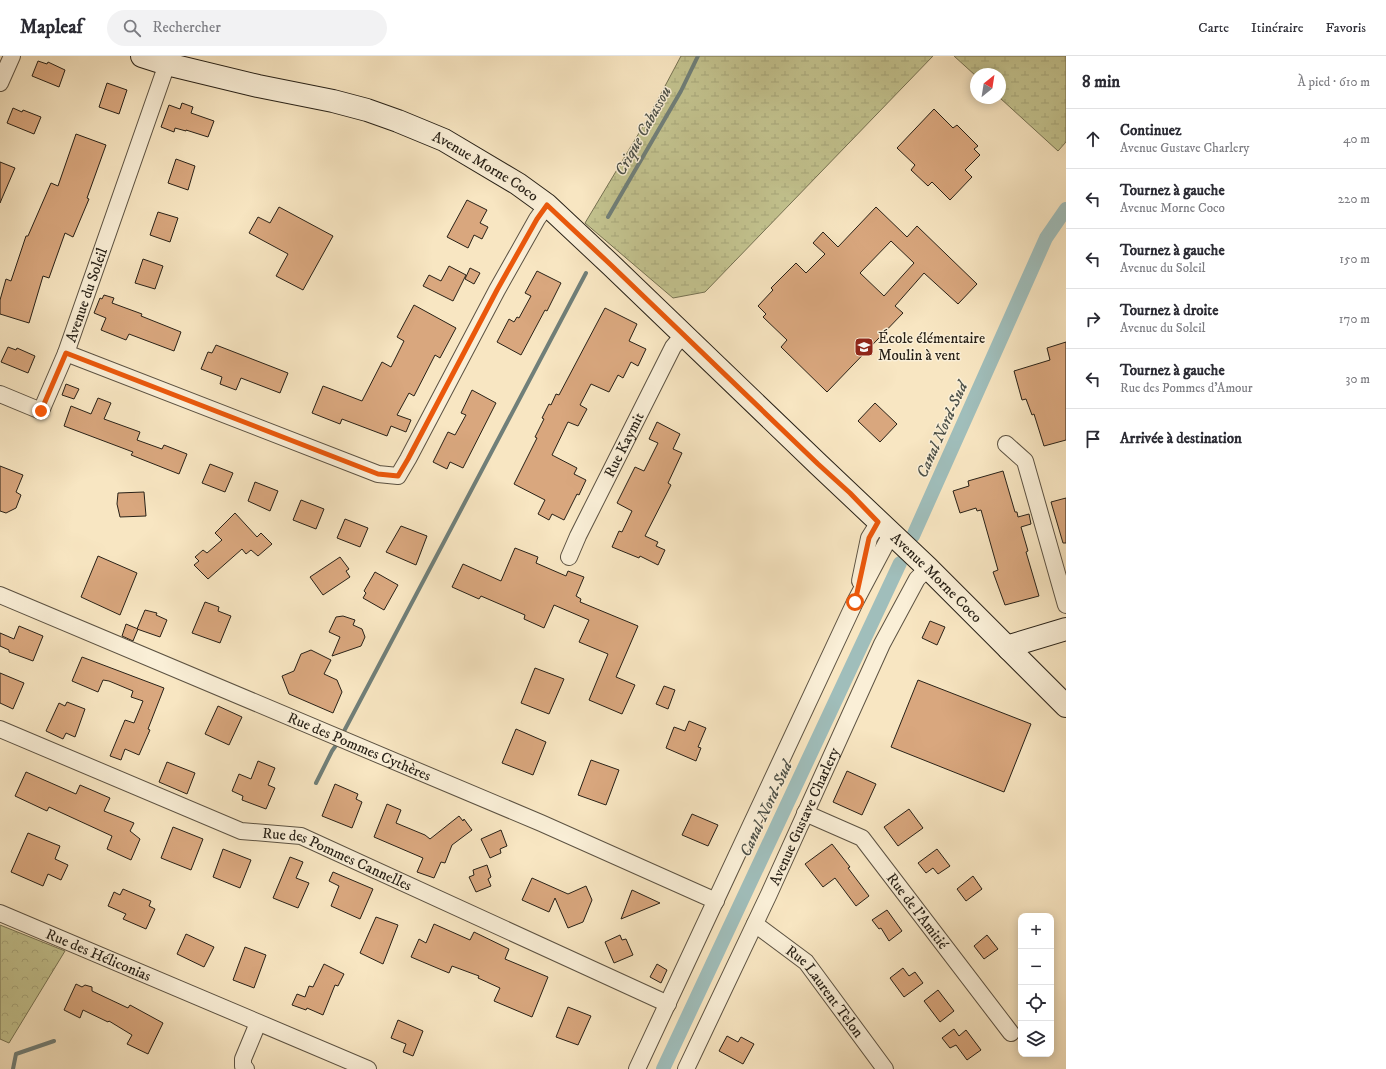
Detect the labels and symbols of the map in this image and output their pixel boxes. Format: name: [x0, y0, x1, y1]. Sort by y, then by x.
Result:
north arrow: [970, 68, 1006, 104]
water label: Crique Cabassou: [610, 83, 676, 179]
street label: Avenue Morne Coco: [430, 127, 542, 205]
street label: Avenue du Soleil: [61, 245, 112, 345]
place label: École élémentaire Moulin à vent: [878, 329, 985, 365]
school or university icon: École élémentaire Moulin à vent: [853, 336, 875, 358]
water label: Canal Nord-Sud: [912, 377, 973, 481]
route end: [32, 402, 50, 420]
street label: Rue Kaymit: [600, 409, 648, 481]
street label: Avenue Morne Coco: [887, 528, 987, 627]
route start: [846, 593, 864, 611]
street label: Rue des Pommes Cythères: [285, 708, 434, 785]
street label: Avenue Gustave Charlery: [765, 743, 844, 888]
water label: Canal Nord-Sud: [735, 756, 798, 860]
street label: Rue des Pommes Cannelles: [262, 823, 415, 895]
street label: Rue de l'Amitié: [883, 869, 953, 953]
street label: Rue des Héliconias: [43, 924, 154, 985]
street label: Rue Laurent Telon: [782, 941, 868, 1041]

